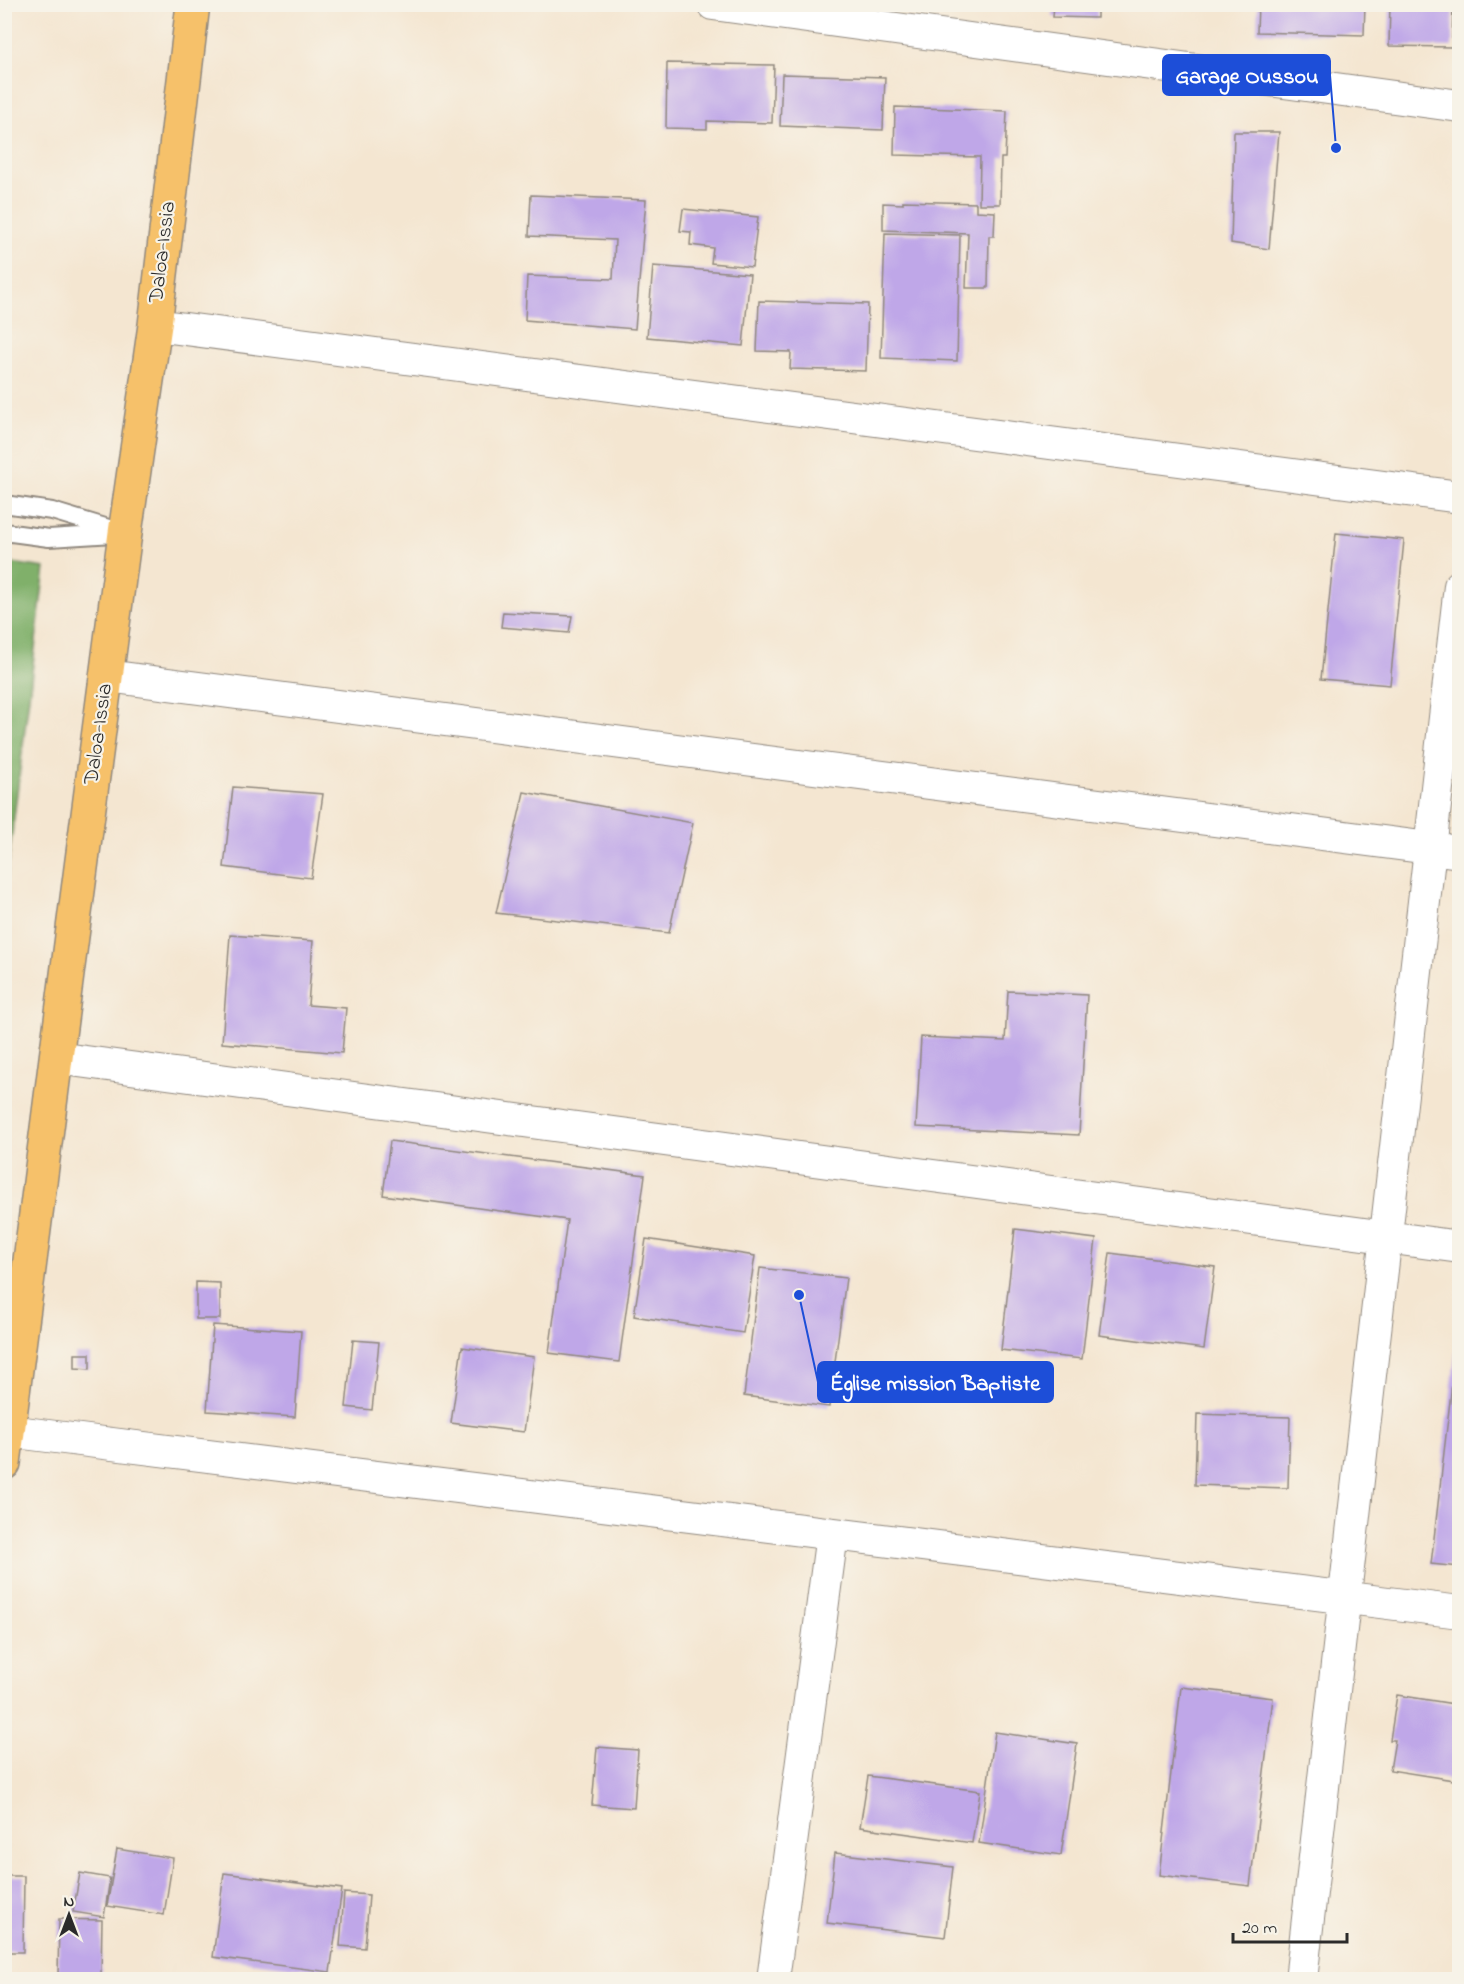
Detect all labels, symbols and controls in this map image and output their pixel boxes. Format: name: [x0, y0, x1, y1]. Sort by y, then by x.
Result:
callout: Garage Oussou: [1163, 55, 1330, 95]
text: Garage Oussou: [1176, 62, 1319, 95]
street label: Daloa-Issia: [142, 200, 184, 305]
street label: Daloa-Issia: [77, 681, 121, 788]
callout: Église mission Baptiste: [818, 1362, 1053, 1402]
text: Église mission Baptiste: [830, 1369, 1041, 1402]
north arrow: [39, 1885, 99, 1945]
text: N: [64, 1890, 75, 1914]
scale bar: [1233, 1906, 1347, 1944]
text: 20 m: [1242, 1916, 1277, 1942]

